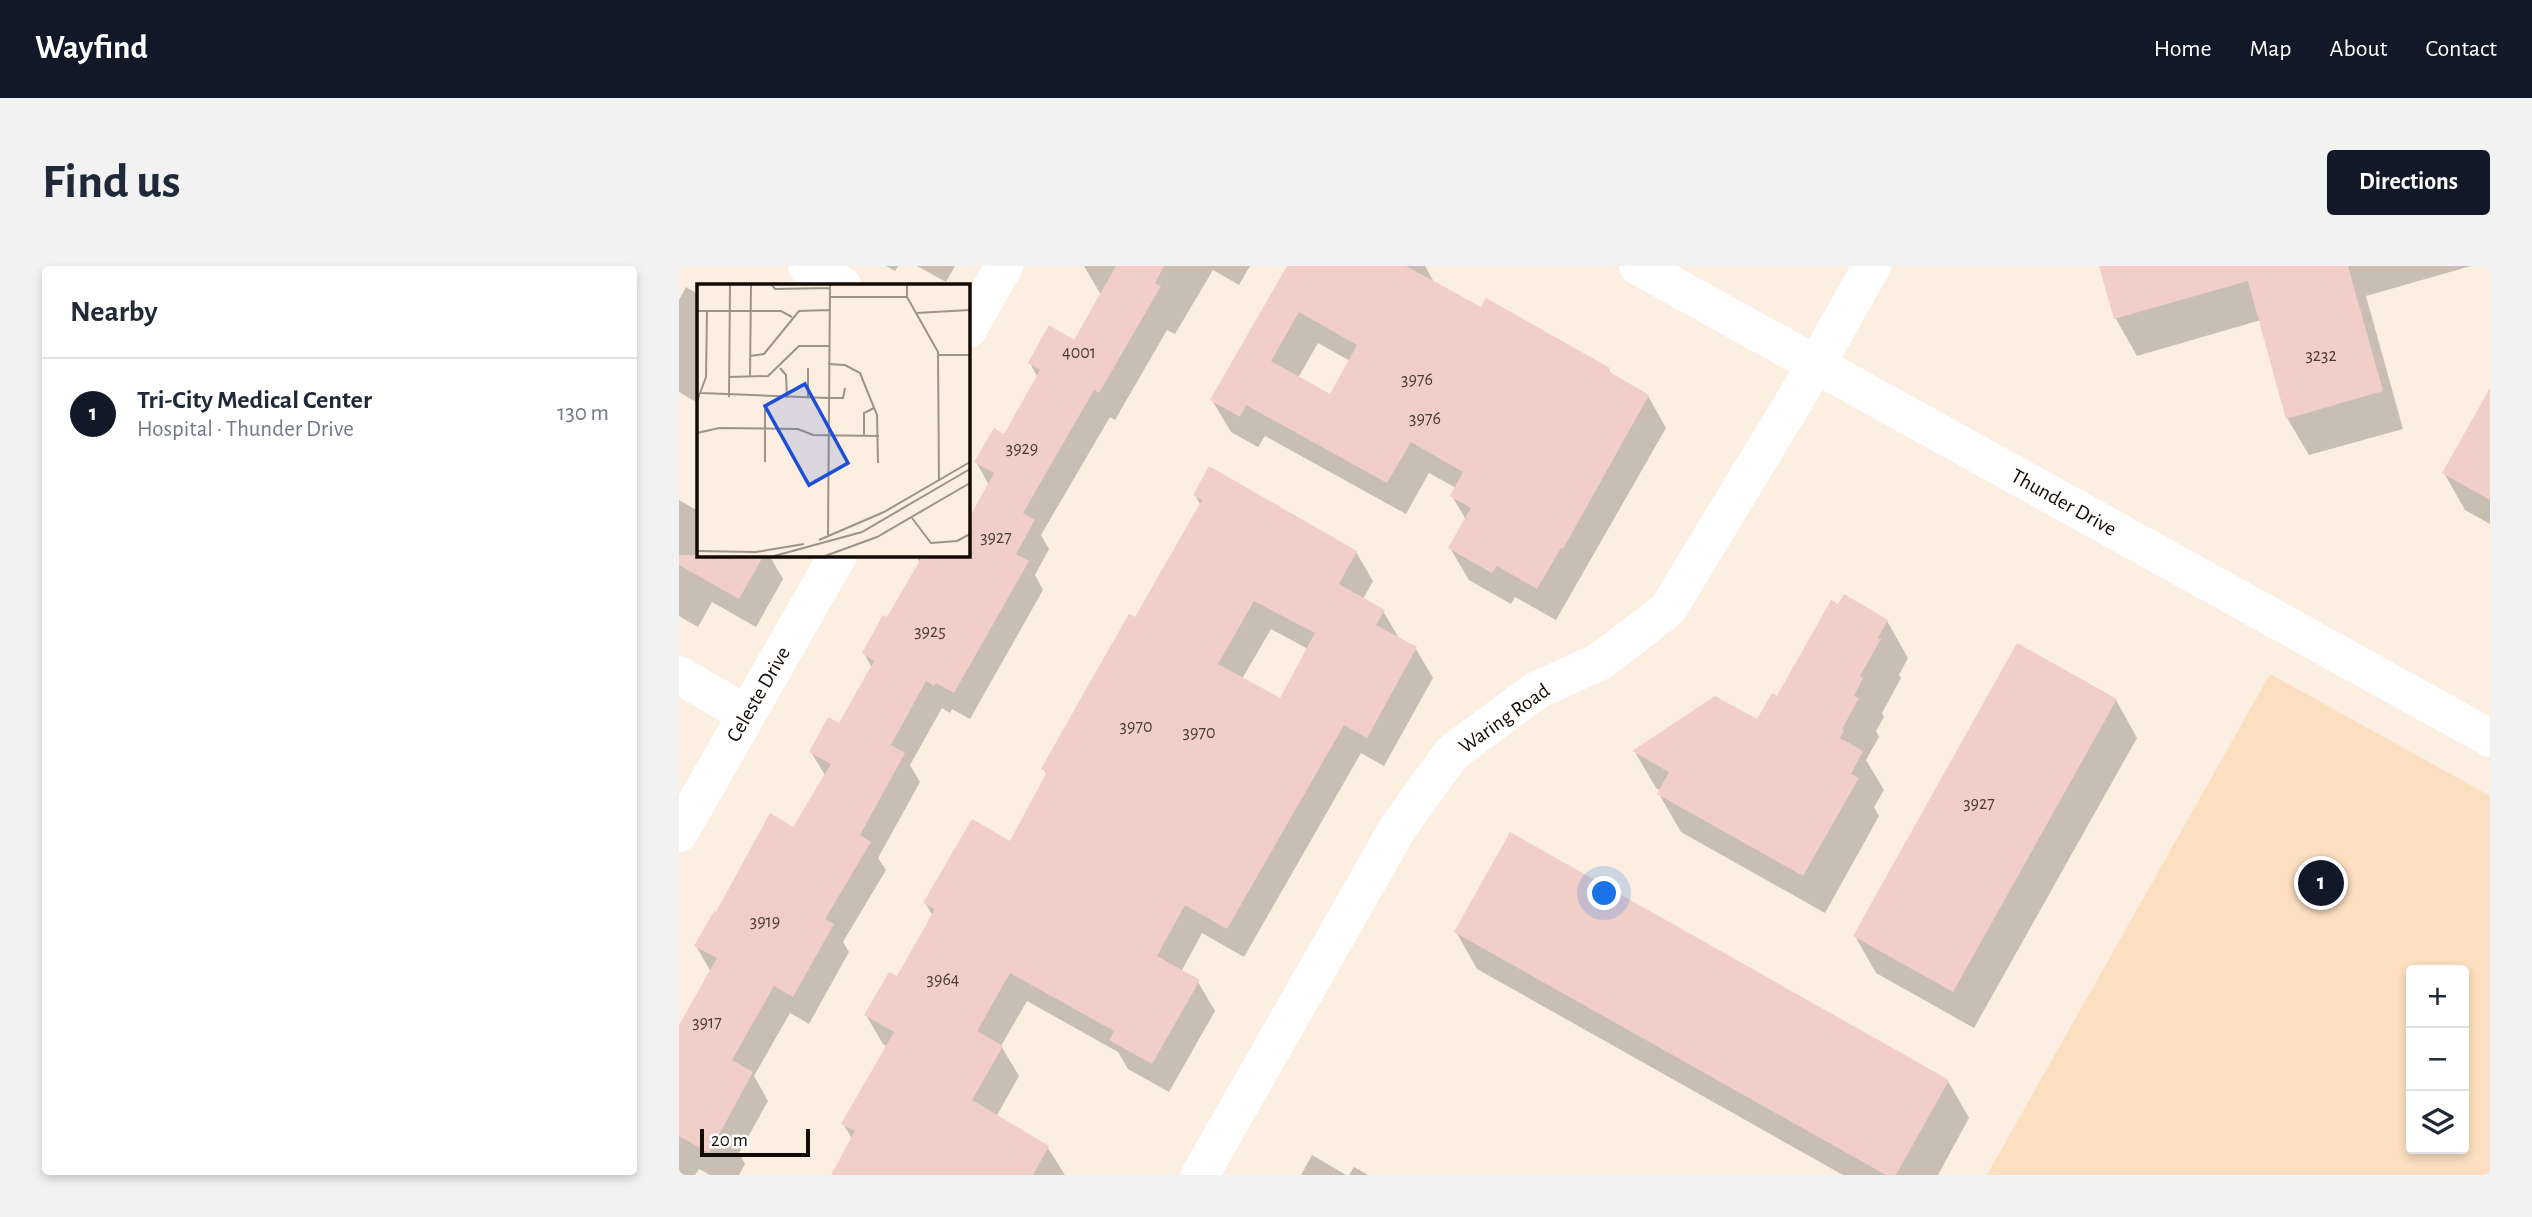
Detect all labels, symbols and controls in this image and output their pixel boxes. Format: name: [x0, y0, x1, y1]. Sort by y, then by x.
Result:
text: Wayfind: [35, 32, 148, 65]
text: Home: [2154, 37, 2212, 61]
text: Map: [2250, 37, 2292, 61]
text: About: [2330, 37, 2387, 61]
text: Contact: [2425, 37, 2497, 61]
button: Directions: [2327, 150, 2490, 215]
text: Find us: [42, 158, 181, 207]
inset map: [697, 284, 969, 556]
text: Nearby: [70, 297, 158, 327]
house number: 4001: [1062, 344, 1096, 362]
house number: 3232: [2305, 347, 2337, 365]
house number: 3976: [1401, 371, 1433, 389]
text: Tri-City Medical Center: [137, 387, 372, 413]
text: 1: [89, 402, 97, 425]
text: 130 m: [557, 402, 609, 425]
house number: 3976: [1409, 410, 1441, 428]
text: Hospital · Thunder Drive: [137, 418, 354, 441]
house number: 3929: [1006, 440, 1038, 458]
street label: Thunder Drive: [2008, 465, 2120, 540]
house number: 3927: [980, 529, 1012, 547]
house number: 3925: [914, 623, 946, 641]
street label: Celeste Drive: [723, 643, 794, 745]
street label: Waring Road: [1455, 680, 1554, 757]
house number: 3970: [1120, 718, 1152, 736]
house number: 3970: [1183, 724, 1215, 742]
house number: 3927: [1963, 795, 1995, 813]
pin: 1: [2298, 857, 2344, 909]
your location: [1587, 876, 1621, 910]
house number: 3919: [750, 913, 780, 931]
map controls: [2406, 965, 2469, 1154]
button: +: [2406, 965, 2469, 1028]
house number: 3964: [927, 971, 960, 989]
house number: 3917: [692, 1014, 722, 1032]
button: −: [2406, 1028, 2469, 1091]
button: layers: [2406, 1091, 2469, 1154]
scale bar: [700, 1126, 810, 1158]
text: 20 m: [711, 1131, 748, 1150]

